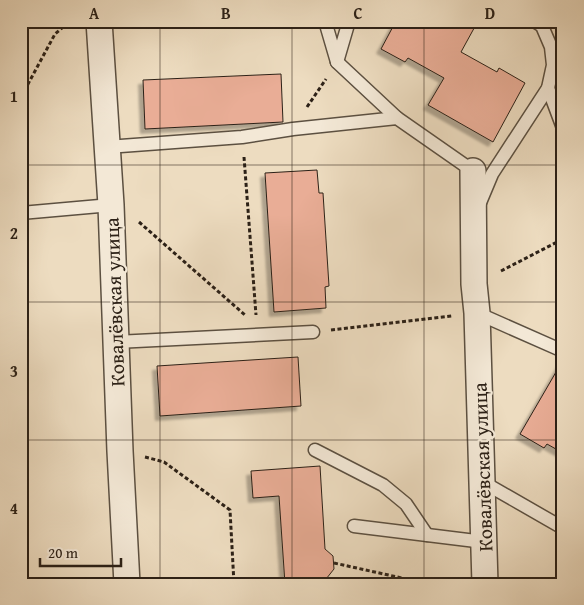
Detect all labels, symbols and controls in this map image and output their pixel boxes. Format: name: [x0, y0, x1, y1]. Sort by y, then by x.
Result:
text: A: [89, 1, 100, 25]
text: B: [221, 1, 231, 25]
text: C: [353, 1, 363, 25]
text: D: [485, 1, 495, 25]
text: 1: [10, 84, 18, 108]
street label: Ковалёвская улица: [97, 216, 131, 387]
text: 2: [10, 221, 18, 245]
text: 3: [10, 359, 18, 383]
street label: Ковалёвская улица: [465, 381, 499, 552]
text: 4: [10, 496, 18, 520]
scale bar: [40, 535, 121, 567]
text: 20 m: [48, 542, 79, 563]

